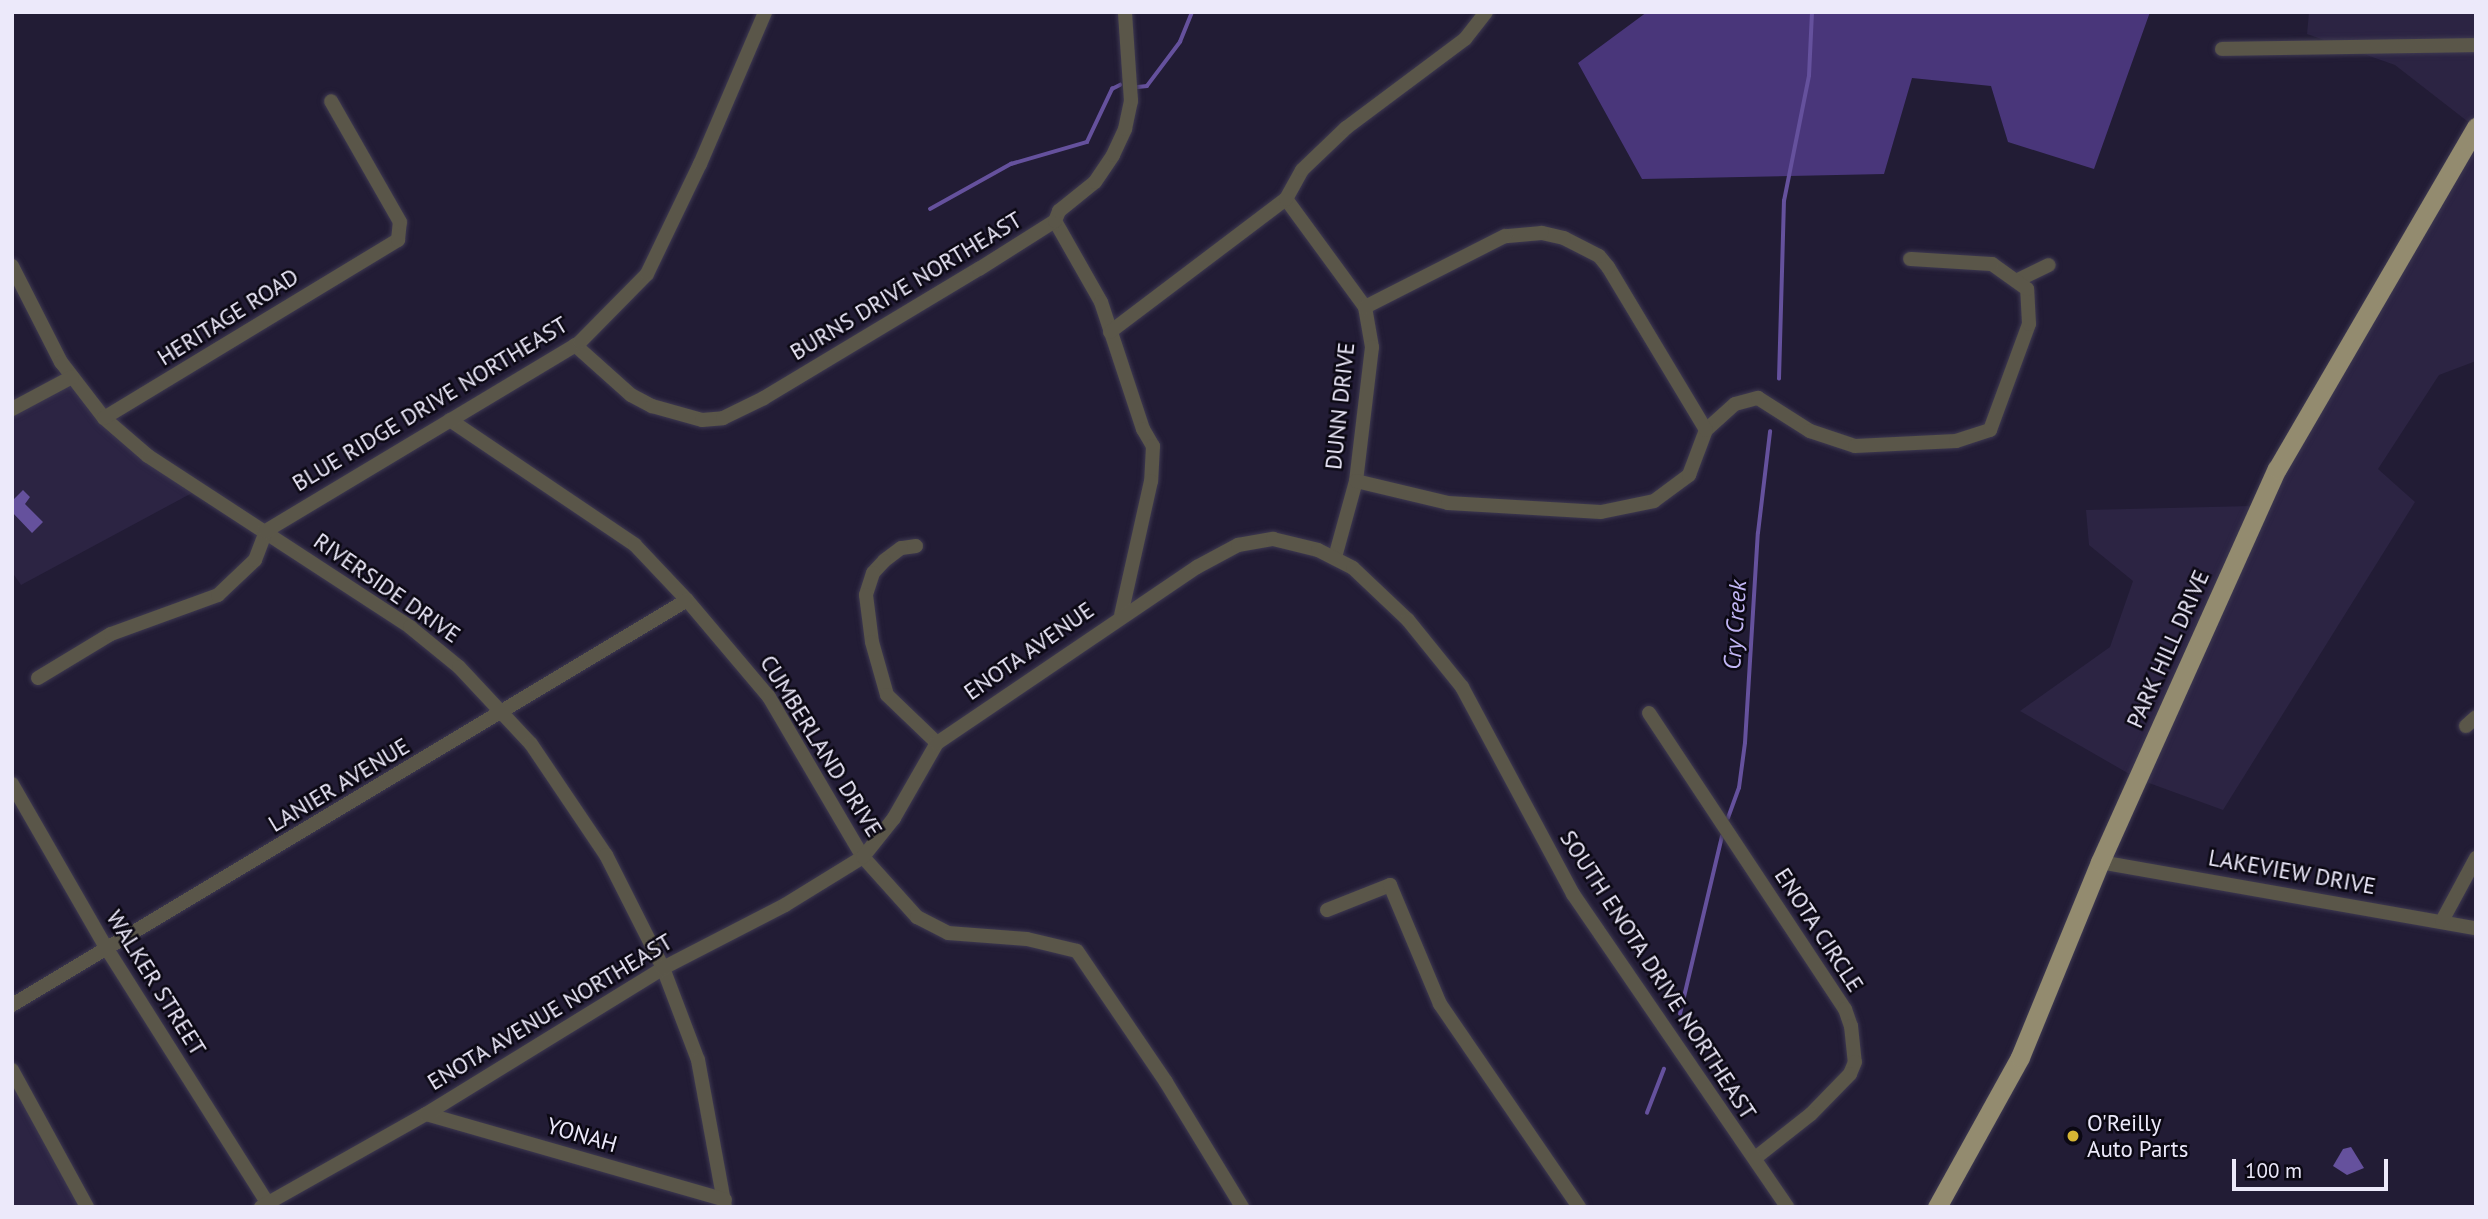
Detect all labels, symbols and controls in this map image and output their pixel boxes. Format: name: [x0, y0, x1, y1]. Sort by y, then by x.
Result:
street label: BURNS DRIVE NORTHEAST: [785, 206, 1027, 366]
street label: HERITAGE ROAD: [152, 263, 304, 371]
street label: BLUE RIDGE DRIVE NORTHEAST: [287, 311, 573, 497]
street label: DUNN DRIVE: [1320, 341, 1360, 471]
street label: RIVERSIDE DRIVE: [308, 527, 466, 649]
street label: PARK HILL DRIVE: [2120, 565, 2216, 733]
water label: Cry Creek: [1717, 579, 1753, 671]
street label: ENOTA AVENUE: [958, 596, 1100, 706]
street label: CUMBERLAND DRIVE: [754, 650, 888, 842]
street label: LANIER AVENUE: [263, 732, 415, 838]
street label: SOUTH ENOTA DRIVE NORTHEAST: [1554, 825, 1762, 1125]
street label: LAKEVIEW DRIVE: [2206, 844, 2378, 900]
street label: ENOTA CIRCLE: [1768, 862, 1870, 998]
street label: WALKER STREET: [100, 905, 212, 1061]
street label: ENOTA AVENUE NORTHEAST: [422, 927, 678, 1097]
place label: O'Reilly Auto Parts: [2087, 1109, 2188, 1163]
street label: YONAH: [544, 1112, 620, 1158]
marker: O'Reilly Auto Parts: [2065, 1128, 2081, 1144]
scale bar: [2236, 1146, 2392, 1190]
text: 100 m: [2245, 1157, 2302, 1184]

